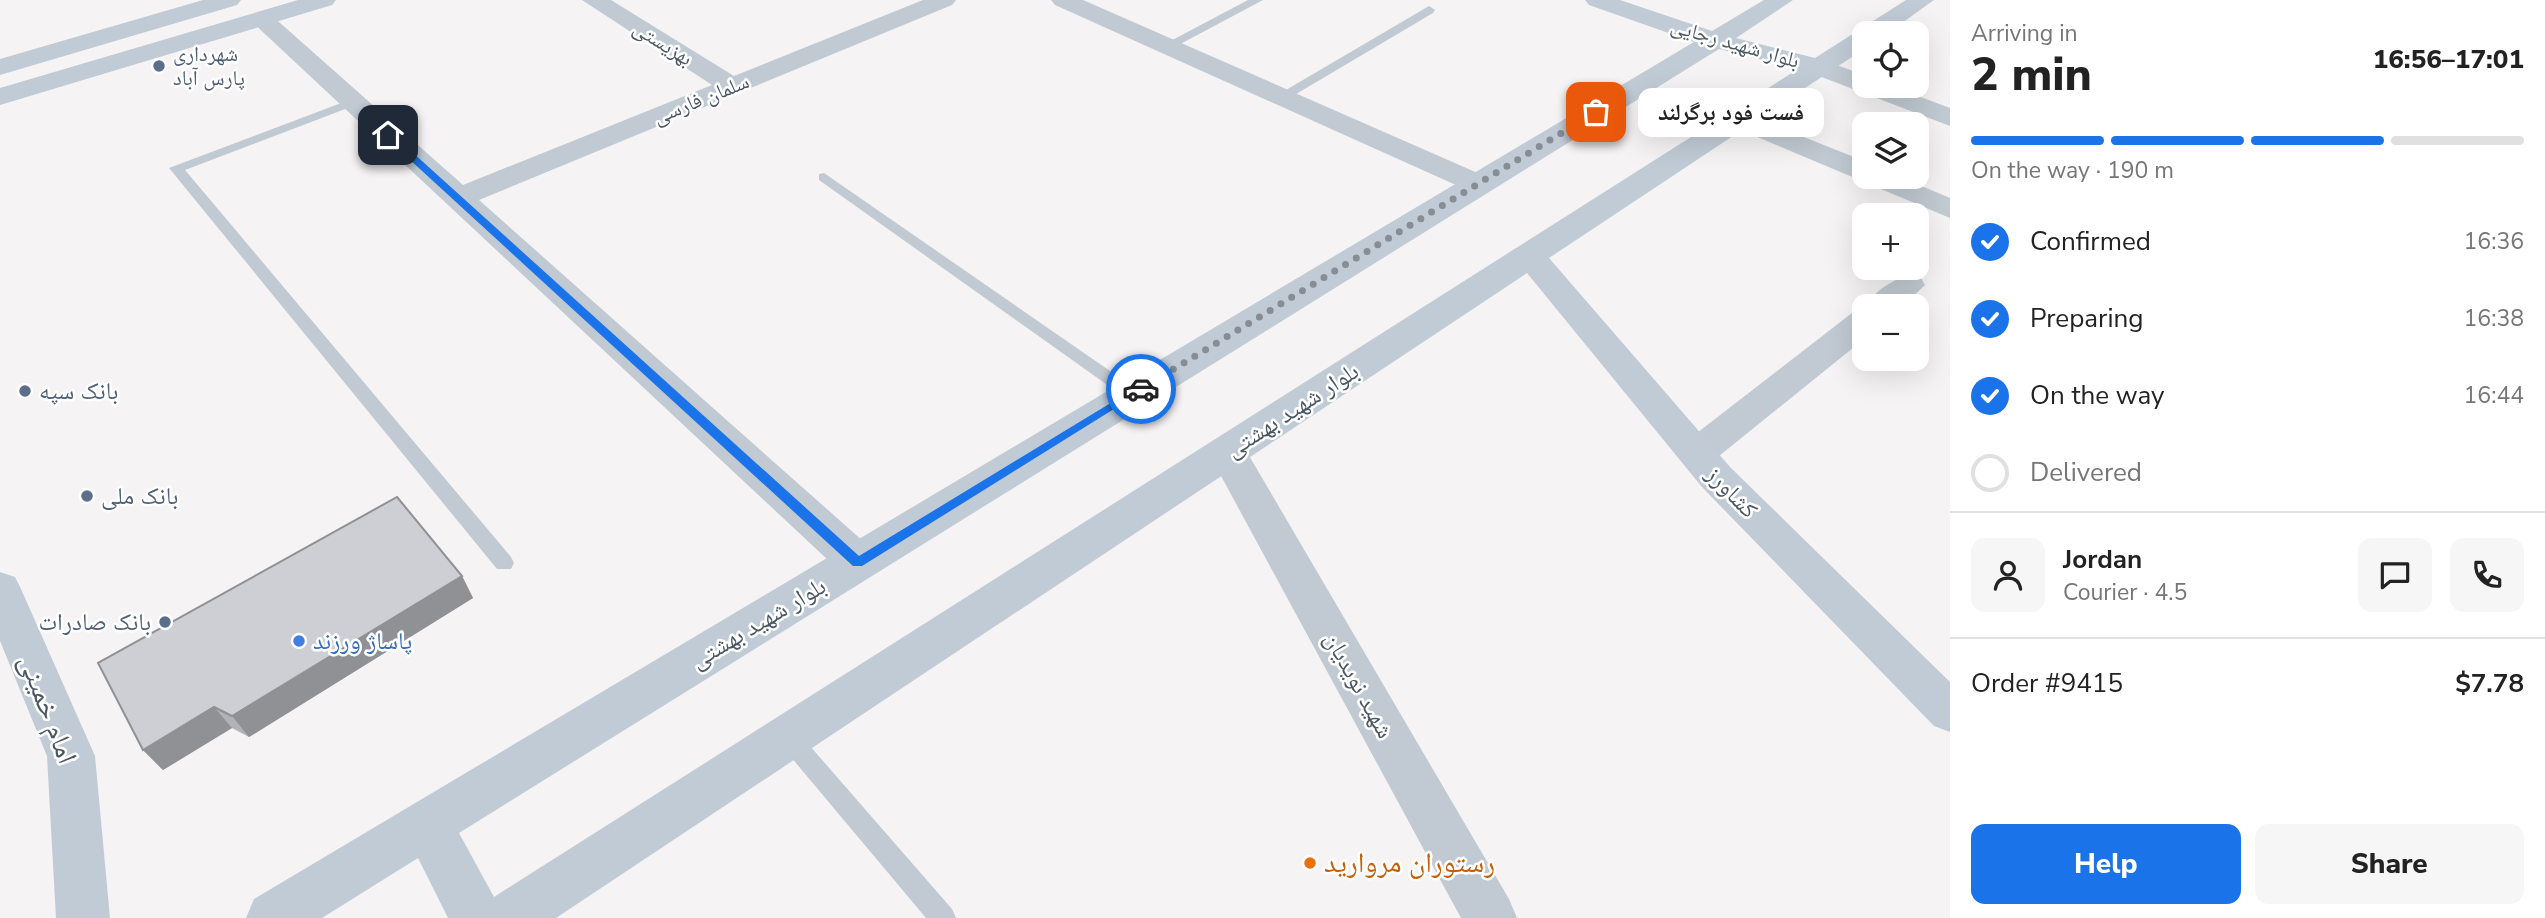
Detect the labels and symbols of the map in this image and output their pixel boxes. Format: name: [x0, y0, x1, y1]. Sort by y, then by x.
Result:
street label: بلوار شهید رجایی: [1668, 11, 1802, 75]
street label: بهزیستی: [628, 14, 698, 72]
place label: شهرداری پارس آباد: [173, 40, 245, 92]
marker: شهرداری پارس آباد: [151, 58, 167, 74]
street label: سلمان فارسی: [649, 67, 753, 131]
pin: [1566, 82, 1626, 142]
callout: فست فود برگرلند: [1638, 88, 1824, 136]
pin: [358, 105, 418, 165]
courier: [1106, 354, 1176, 424]
street label: بلوار شهید بهشتی: [1219, 355, 1365, 465]
place label: بانک سپه: [39, 375, 118, 407]
marker: بانک سپه: [17, 383, 33, 399]
street label: کشاورز: [1698, 458, 1765, 525]
place label: بانک ملی: [101, 480, 178, 512]
marker: بانک ملی: [79, 488, 95, 504]
street label: بلوار شهید بهشتی: [684, 570, 832, 676]
place label: بانک صادرات: [39, 606, 151, 638]
marker: بانک صادرات: [157, 614, 173, 630]
place label: پاساژ ورزند: [313, 625, 412, 657]
street label: شهید نویدیان: [1317, 626, 1401, 744]
marker: پاساژ ورزند: [291, 633, 307, 649]
street label: امام خمینی: [10, 649, 86, 769]
place label: رستوران مروارید: [1324, 844, 1495, 882]
marker: رستوران مروارید: [1302, 855, 1318, 871]

